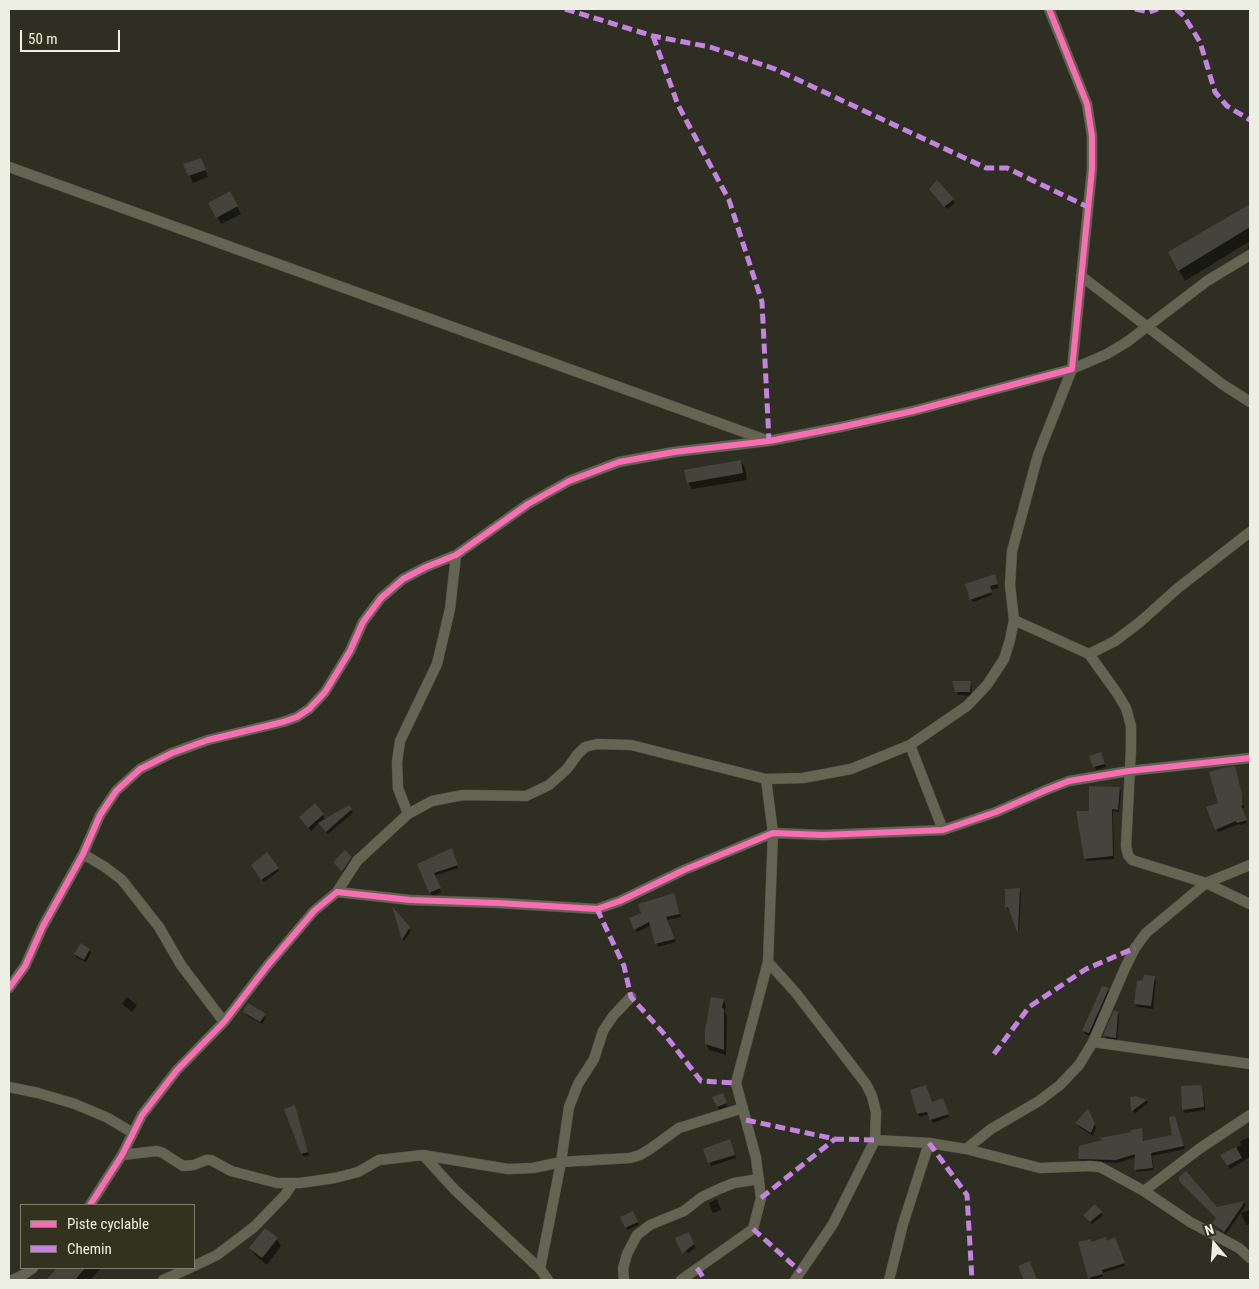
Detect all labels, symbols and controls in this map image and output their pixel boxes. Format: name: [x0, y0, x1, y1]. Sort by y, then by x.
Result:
scale bar: [22, 20, 122, 52]
text: 50 m: [28, 30, 58, 48]
legend: [20, 1204, 195, 1269]
text: Piste cyclable: [67, 1215, 149, 1233]
north arrow: [1189, 1219, 1239, 1269]
text: N: [1203, 1221, 1216, 1239]
text: Chemin: [67, 1240, 112, 1258]

